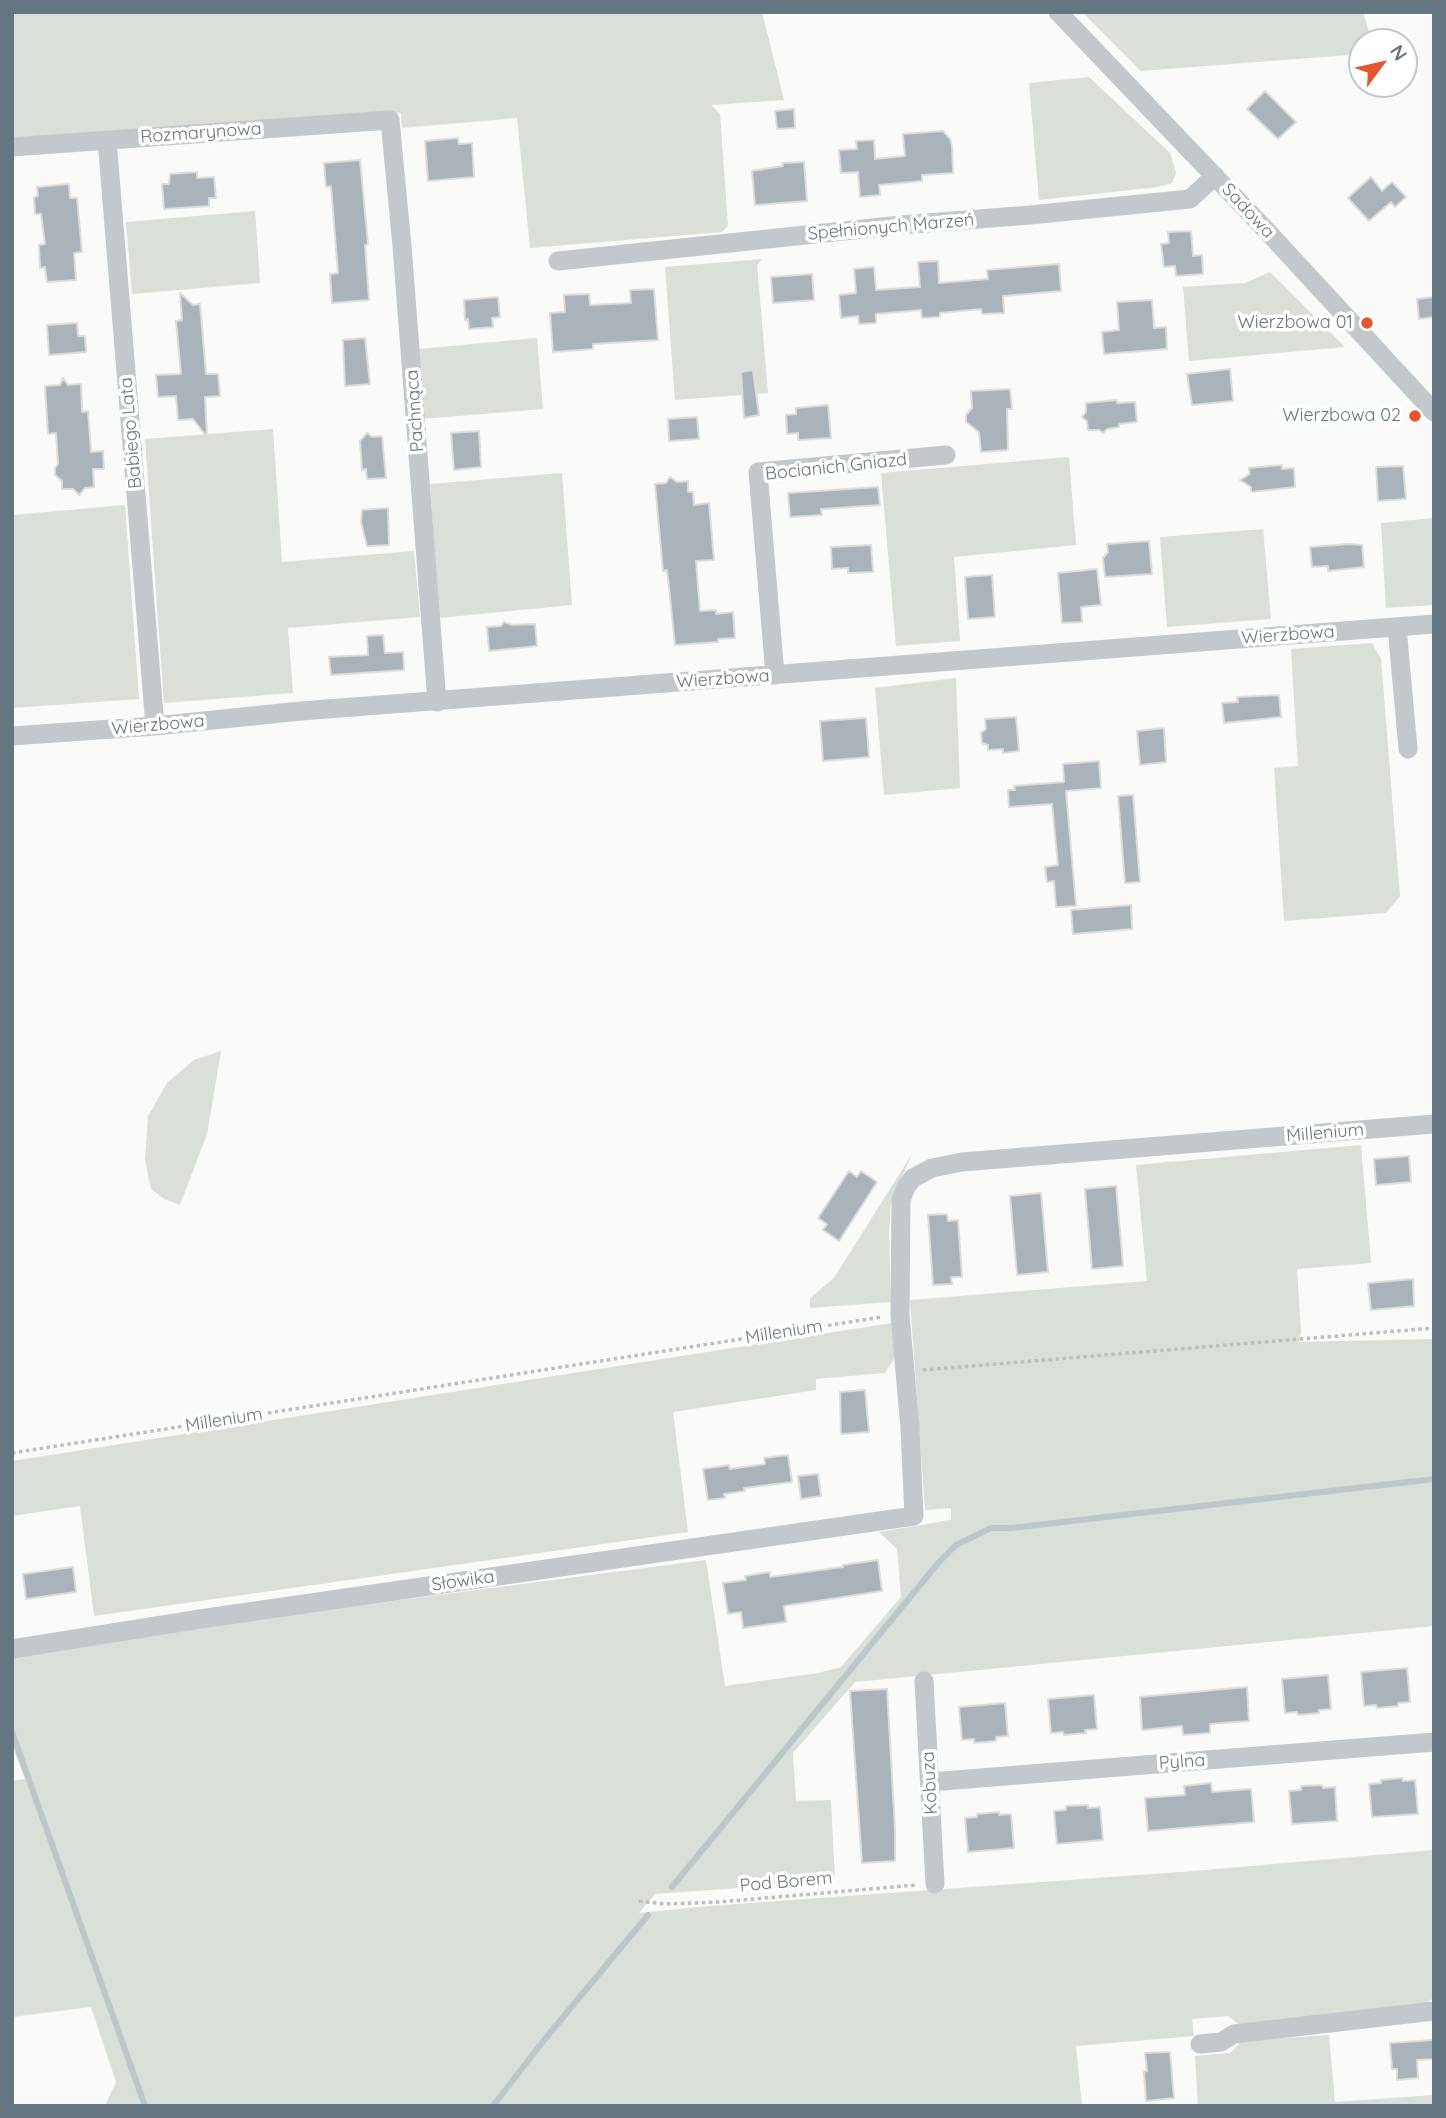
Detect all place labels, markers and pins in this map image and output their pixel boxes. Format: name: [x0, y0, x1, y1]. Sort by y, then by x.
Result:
place label: Wierzbowa 01: [1237, 312, 1353, 334]
marker: Wierzbowa 01: [1359, 315, 1375, 331]
place label: Wierzbowa 02: [1282, 405, 1401, 427]
marker: Wierzbowa 02: [1407, 408, 1423, 424]

